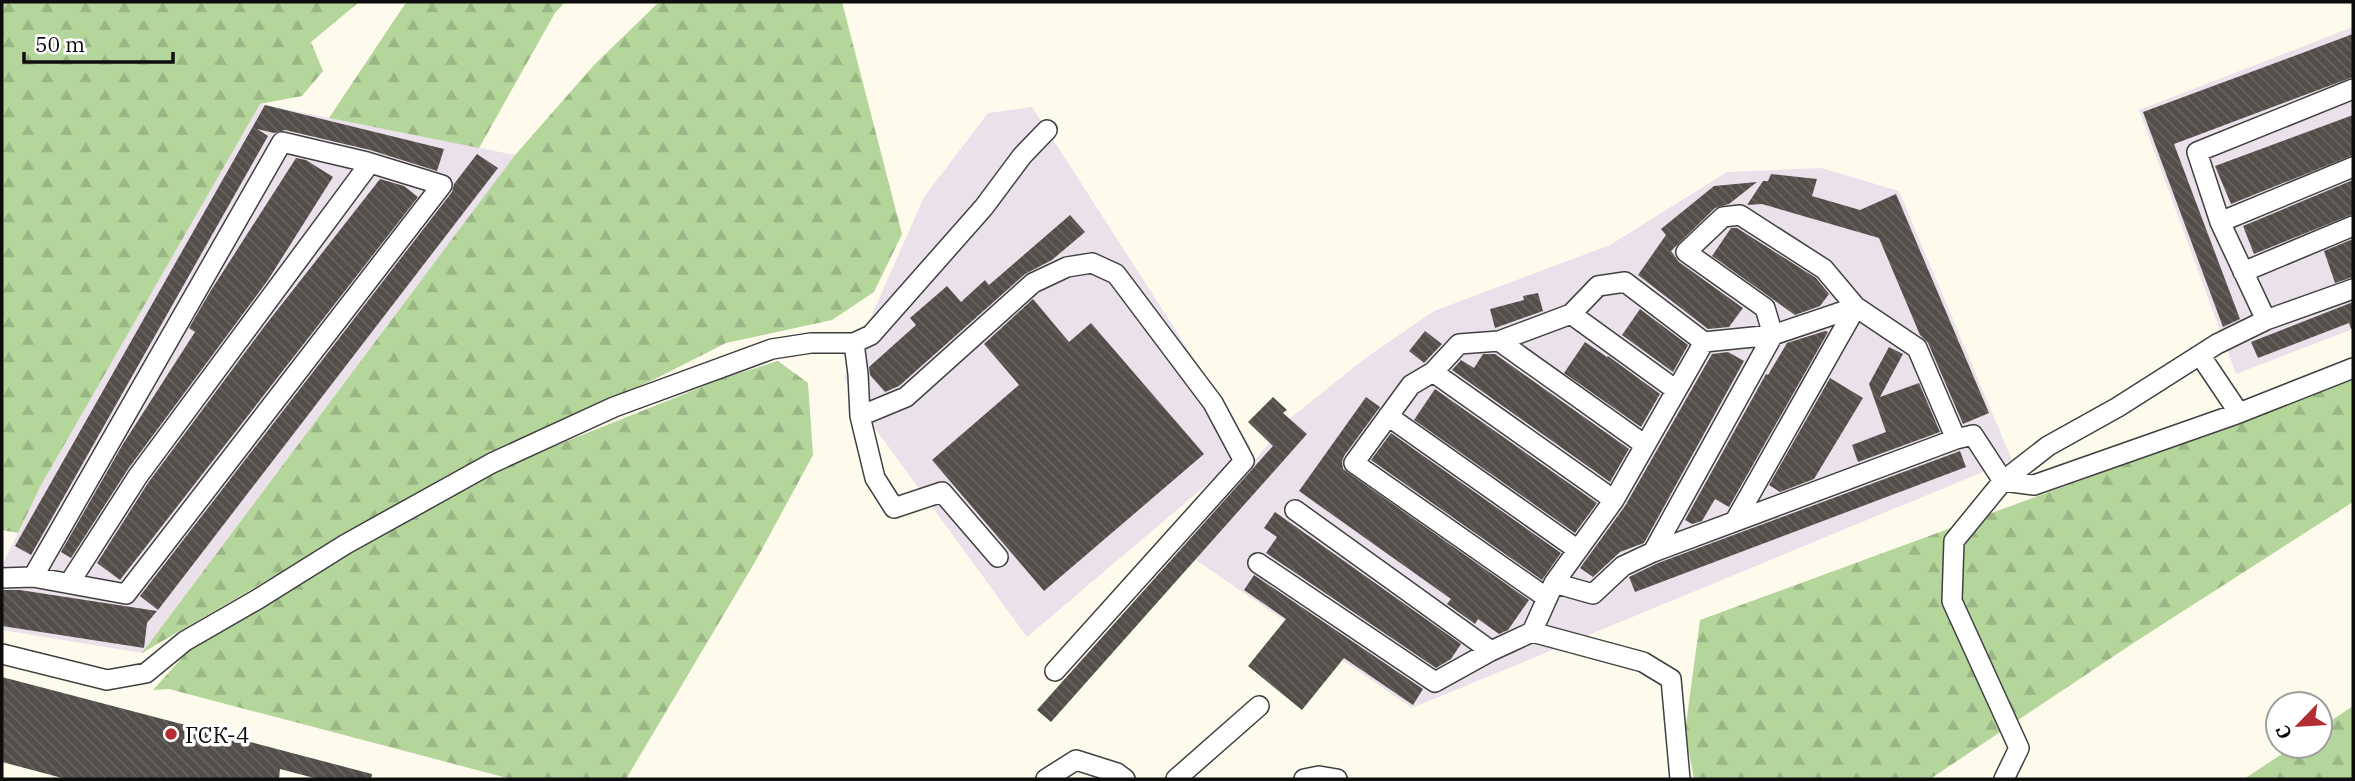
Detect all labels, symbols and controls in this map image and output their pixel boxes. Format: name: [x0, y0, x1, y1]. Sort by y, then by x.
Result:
scale bar: [24, 21, 173, 65]
text: 50 m: [35, 30, 85, 58]
north arrow: [2264, 690, 2334, 760]
place label: ГСК-4: [185, 719, 250, 749]
text: С: [2270, 721, 2297, 743]
marker: ГСК-4: [163, 726, 179, 742]

